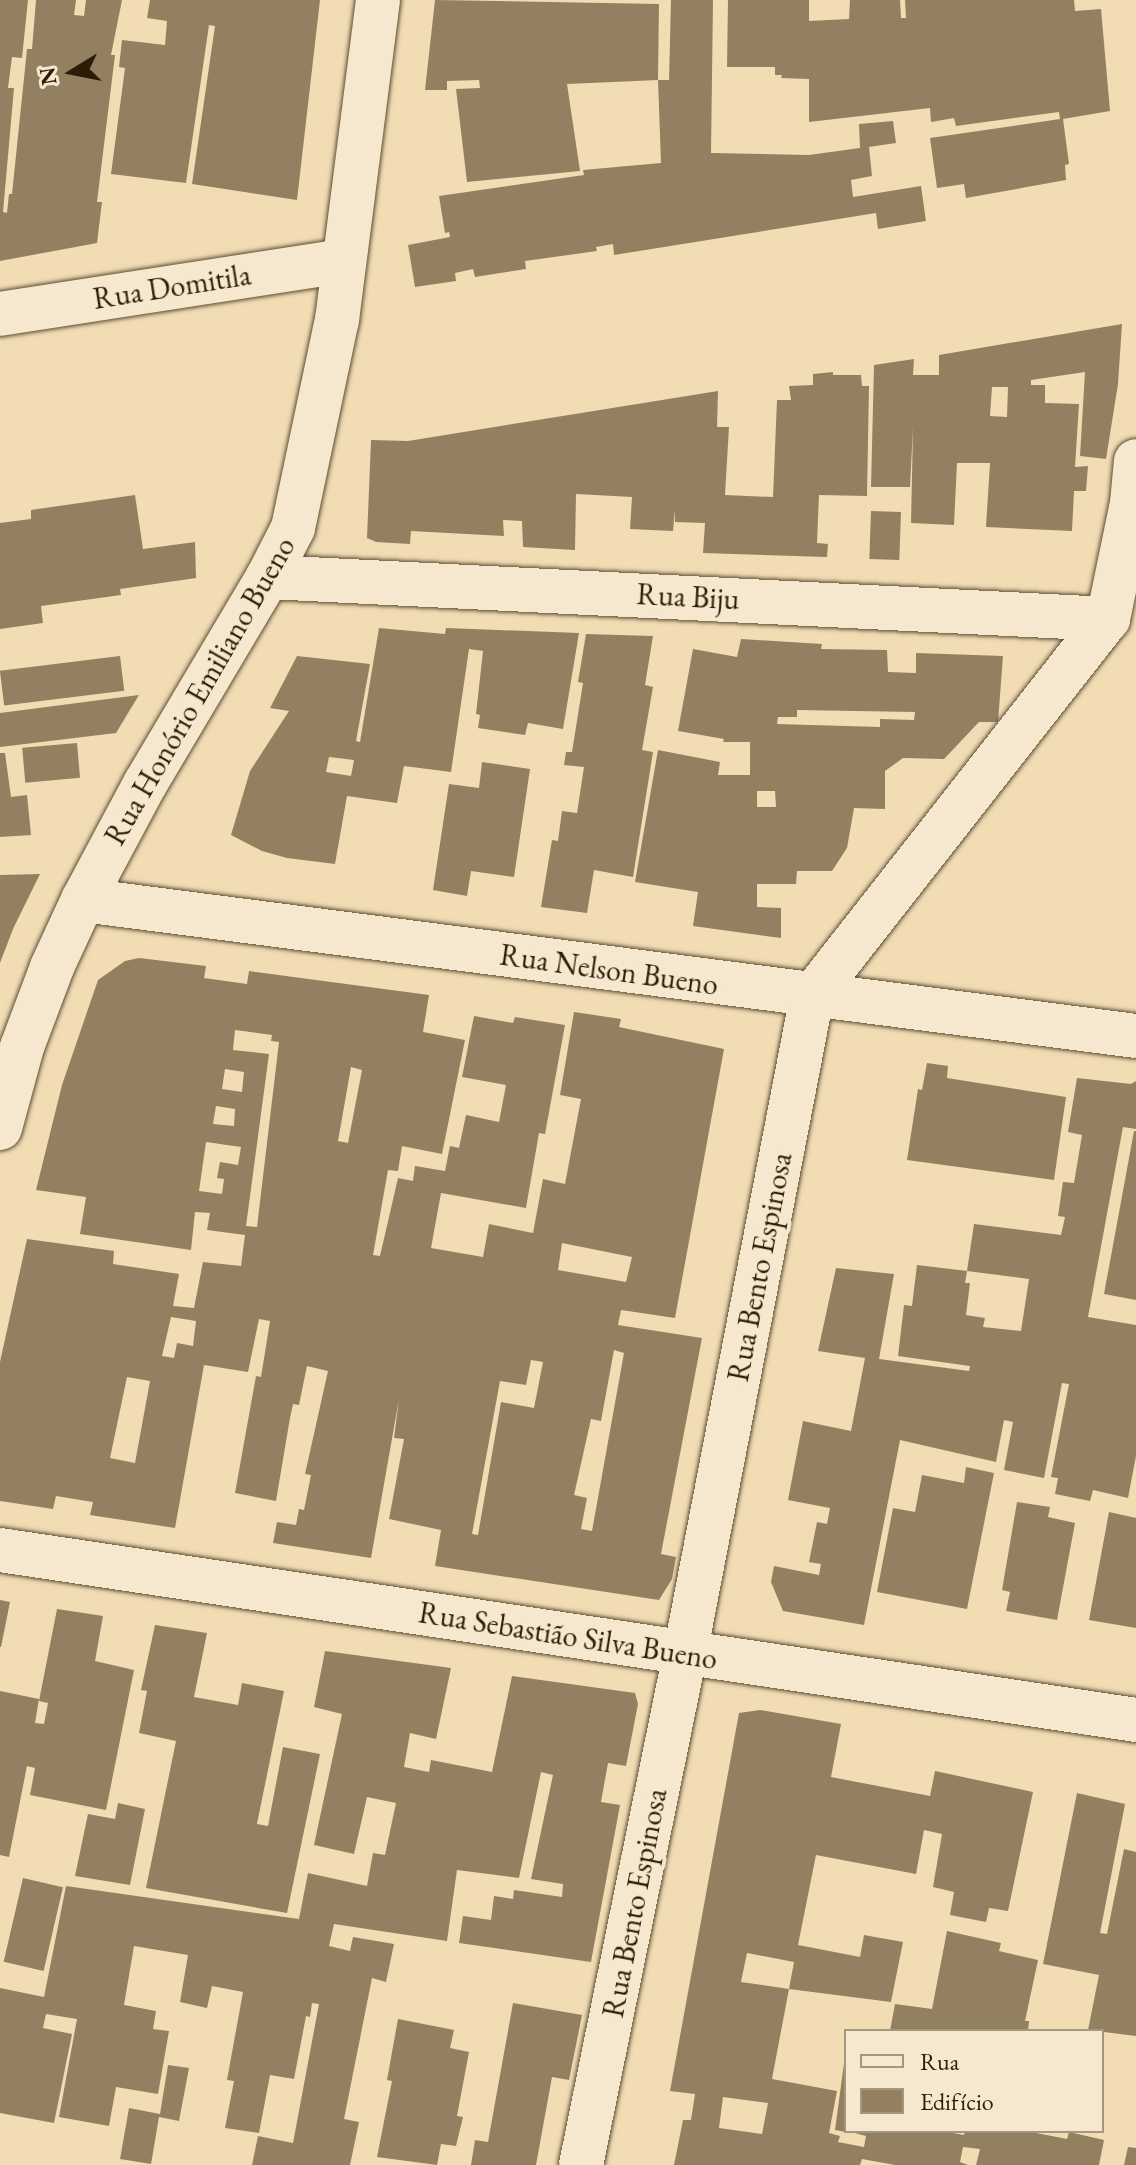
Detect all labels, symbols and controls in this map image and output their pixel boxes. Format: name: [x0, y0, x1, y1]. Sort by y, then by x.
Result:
north arrow: [32, 32, 112, 112]
text: N: [32, 65, 64, 88]
street label: Rua Domitila: [91, 257, 253, 317]
street label: Rua Honório Emiliano Bueno: [97, 531, 303, 851]
street label: Rua Biju: [636, 576, 740, 618]
street label: Rua Nelson Bueno: [498, 937, 720, 1003]
street label: Rua Bento Espinosa: [720, 1149, 800, 1385]
street label: Rua Sebastião Silva Bueno: [416, 1595, 720, 1677]
street label: Rua Bento Espinosa: [595, 1785, 675, 2021]
legend: [844, 2029, 1104, 2133]
text: Rua: [920, 2046, 959, 2077]
text: Edifício: [920, 2086, 994, 2117]

